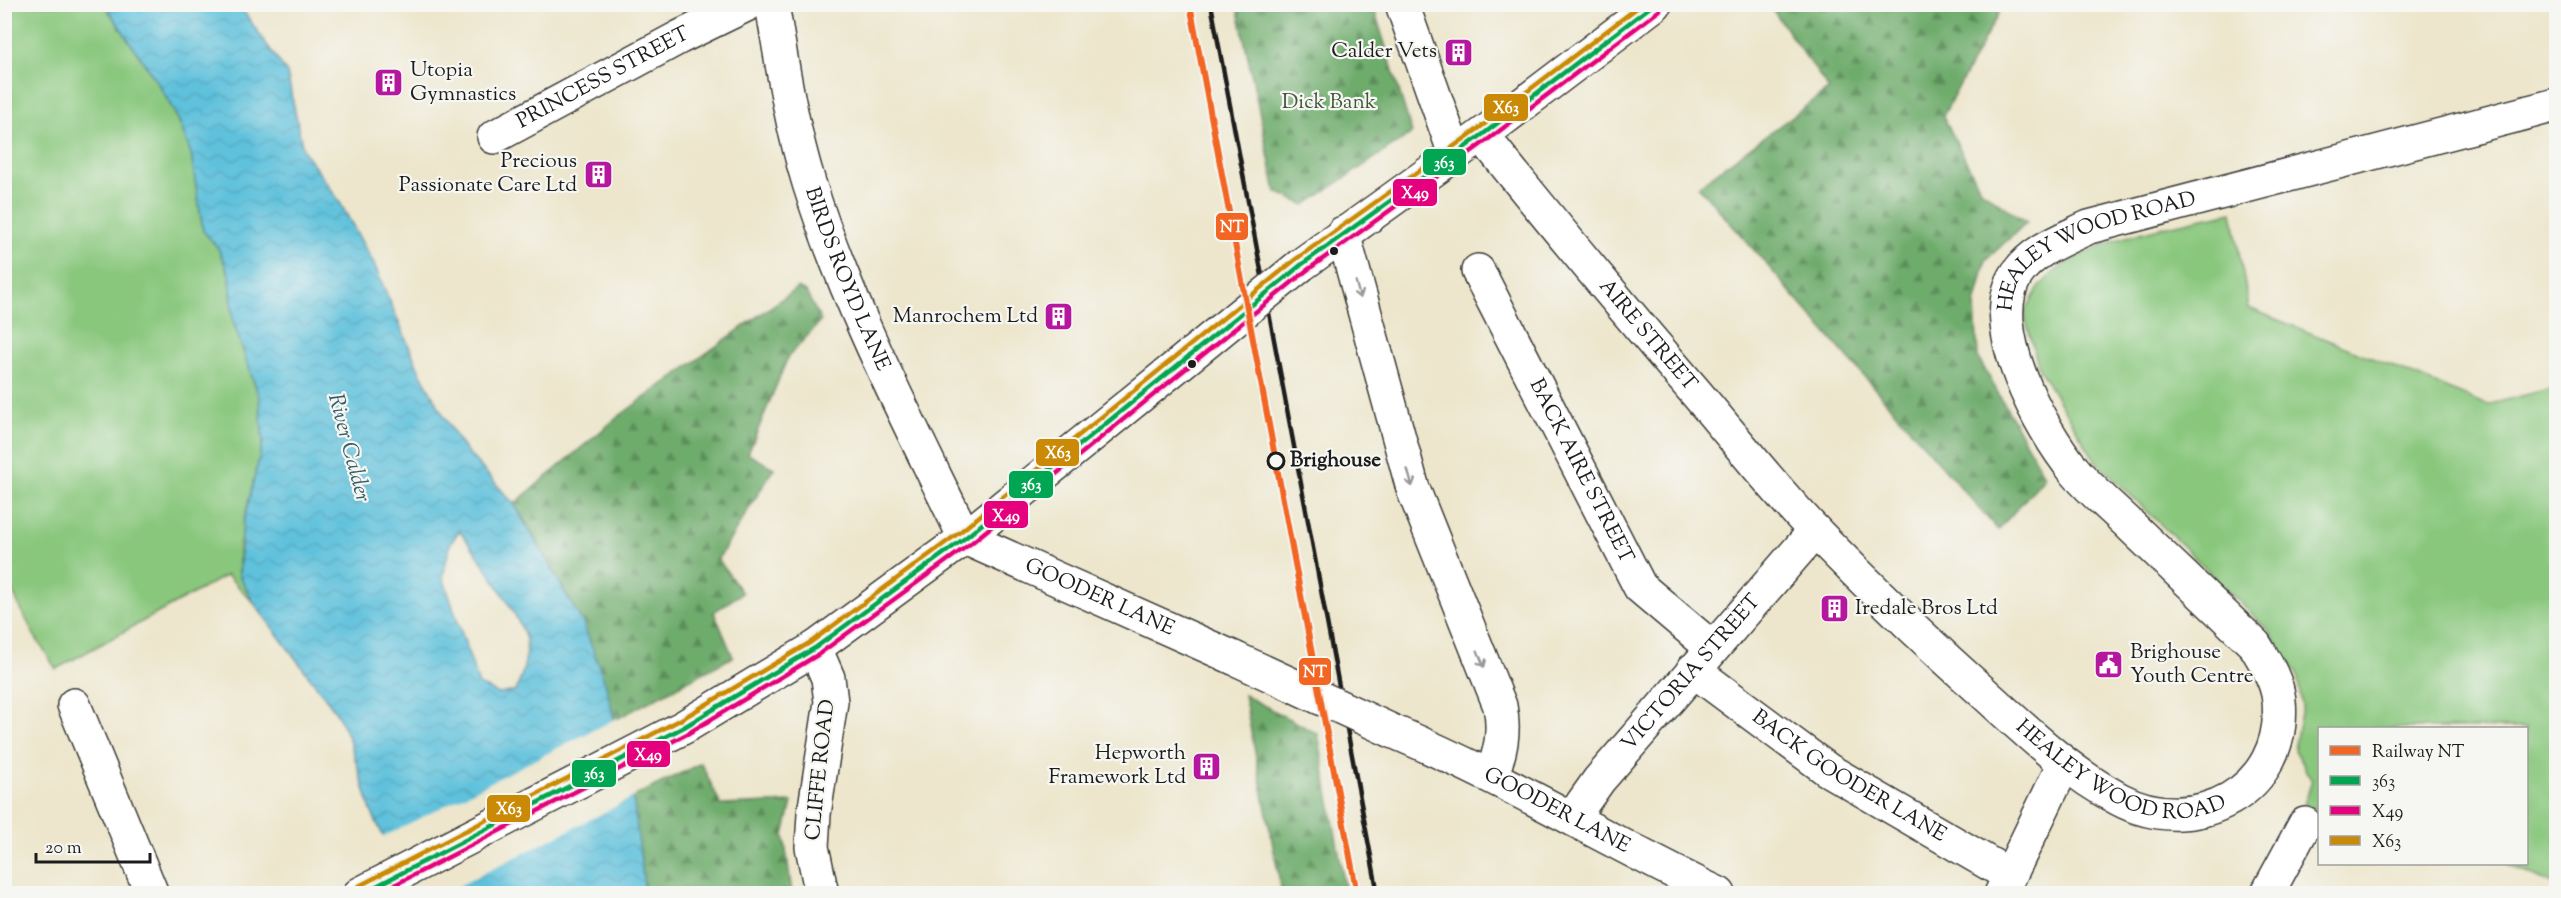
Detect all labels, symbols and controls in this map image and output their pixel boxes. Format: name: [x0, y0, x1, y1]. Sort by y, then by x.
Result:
street label: PRINCESS STREET: [511, 19, 695, 137]
building icon: Calder Vets: [1442, 36, 1474, 68]
place label: Calder Vets: [1331, 37, 1437, 67]
place label: Utopia Gymnastics: [410, 56, 516, 110]
building icon: Utopia Gymnastics: [373, 67, 405, 99]
park label: Dick Bank: [1282, 88, 1377, 118]
line badge: X63: [1483, 93, 1529, 122]
text: X63: [1493, 98, 1520, 121]
place label: Precious Passionate Care Ltd: [399, 147, 577, 201]
line badge: 363: [1422, 148, 1467, 176]
text: 363: [1434, 153, 1455, 176]
building icon: Precious Passionate Care Ltd: [582, 158, 614, 190]
line badge: X49: [1392, 178, 1438, 207]
street label: BIRDS ROYD LANE: [796, 183, 897, 376]
text: X49: [1401, 183, 1429, 206]
street label: HEALEY WOOD ROAD: [1991, 185, 2199, 313]
line badge: NT: [1215, 212, 1249, 241]
text: NT: [1220, 217, 1245, 240]
unlabelled marker: [1328, 245, 1340, 257]
street label: AIRE STREET: [1591, 273, 1704, 398]
one-way arrow: [1352, 280, 1364, 299]
building icon: Manrochem Ltd: [1043, 301, 1075, 333]
place label: Manrochem Ltd: [893, 302, 1038, 332]
unlabelled marker: [1186, 358, 1198, 370]
street label: BACK AIRE STREET: [1521, 374, 1641, 569]
water label: River Calder: [318, 390, 378, 506]
line badge: X63: [1035, 438, 1080, 467]
text: X63: [1045, 443, 1072, 466]
place label: Brighouse: [1290, 446, 1381, 476]
marker: Brighouse: [1267, 452, 1285, 470]
one-way arrow: [1405, 468, 1416, 487]
line badge: 363: [1008, 470, 1054, 499]
text: 363: [1021, 475, 1042, 498]
line badge: X49: [983, 500, 1029, 529]
text: X49: [992, 506, 1020, 529]
street label: GOODER LANE: [1020, 551, 1179, 645]
street label: VICTORIA STREET: [1615, 588, 1768, 758]
building icon: Iredale Bros Ltd: [1818, 593, 1850, 625]
place label: Iredale Bros Ltd: [1855, 594, 1998, 624]
place label: Brighouse Youth Centre: [2130, 638, 2254, 692]
one-way arrow: [1476, 649, 1487, 668]
public building icon: Brighouse Youth Centre: [2093, 649, 2125, 681]
line badge: NT: [1298, 657, 1332, 686]
text: NT: [1303, 662, 1328, 685]
street label: CLIFFE ROAD: [799, 698, 843, 842]
street label: BACK GOODER LANE: [1745, 703, 1952, 850]
street label: HEALEY WOOD ROAD: [2008, 713, 2231, 828]
legend: [2318, 727, 2528, 865]
place label: Hepworth Framework Ltd: [1049, 739, 1186, 793]
line badge: X49: [626, 740, 671, 768]
text: Railway NT: [2372, 740, 2465, 766]
text: X49: [634, 745, 662, 768]
building icon: Hepworth Framework Ltd: [1191, 750, 1223, 782]
line badge: 363: [571, 759, 617, 788]
street label: GOODER LANE: [1478, 760, 1635, 862]
text: 363: [584, 764, 605, 787]
text: 363: [2372, 770, 2395, 796]
line badge: X63: [486, 794, 531, 823]
text: X63: [496, 799, 523, 822]
text: X49: [2372, 800, 2403, 826]
scale bar: [36, 826, 150, 864]
text: X63: [2372, 830, 2401, 856]
text: 20 m: [45, 836, 82, 862]

